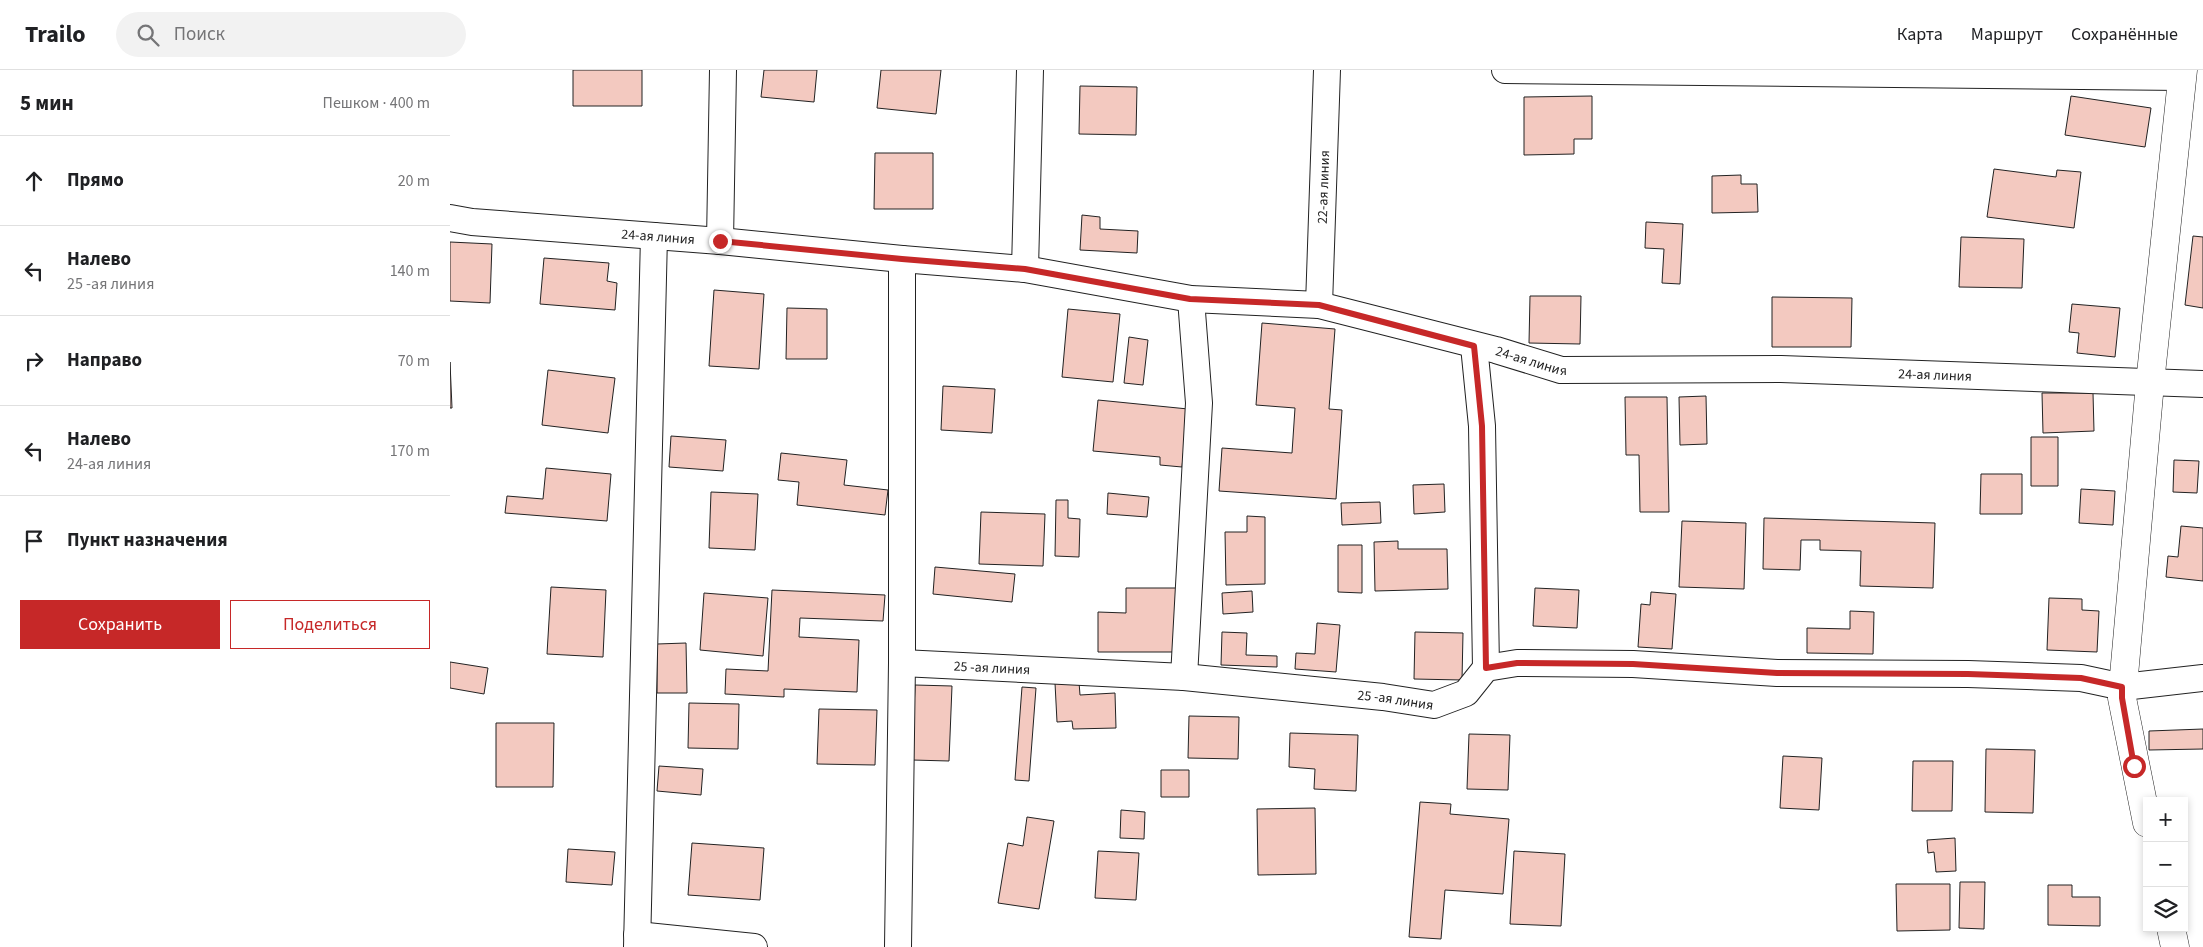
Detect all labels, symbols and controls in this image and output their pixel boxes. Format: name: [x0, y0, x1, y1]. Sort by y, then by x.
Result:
search box: [116, 12, 466, 57]
text: Trailo: [25, 17, 86, 52]
icon: search: [134, 21, 162, 49]
text: Поиск: [174, 21, 225, 48]
text: Карта: [1897, 22, 1943, 47]
text: Маршрут: [1971, 22, 2043, 47]
text: Сохранённые: [2071, 22, 2178, 47]
text: 5 мин: [20, 88, 74, 118]
text: Пешком · 400 m: [323, 92, 430, 114]
street label: 22-ая линия: [1313, 150, 1335, 224]
icon: ahead: [20, 167, 48, 195]
text: Прямо: [67, 167, 124, 194]
text: 20 m: [398, 170, 430, 192]
street label: 24-ая линия: [620, 224, 696, 250]
route end: [709, 230, 732, 253]
text: Налево: [67, 246, 131, 273]
icon: left: [20, 257, 48, 285]
text: 140 m: [390, 260, 430, 282]
text: 25 -ая линия: [67, 273, 154, 295]
street label: 24-ая линия: [1493, 341, 1567, 381]
icon: right: [20, 347, 48, 375]
text: Направо: [67, 347, 142, 374]
text: 70 m: [398, 350, 430, 372]
street label: 24-ая линия: [1898, 364, 1972, 387]
text: Налево: [67, 426, 131, 453]
icon: left: [20, 437, 48, 465]
text: 170 m: [390, 440, 430, 462]
text: 24-ая линия: [67, 453, 151, 475]
icon: arrive: [20, 527, 48, 555]
text: Пункт назначения: [67, 527, 228, 554]
button: Сохранить: [20, 600, 220, 649]
button: Поделиться: [230, 600, 430, 649]
street label: 25 -ая линия: [953, 657, 1031, 680]
street label: 25 -ая линия: [1356, 685, 1435, 716]
route start: [2123, 755, 2146, 778]
map controls: [2143, 797, 2188, 932]
button: +: [2143, 797, 2188, 842]
button: −: [2143, 842, 2188, 887]
button: layers: [2143, 887, 2188, 932]

